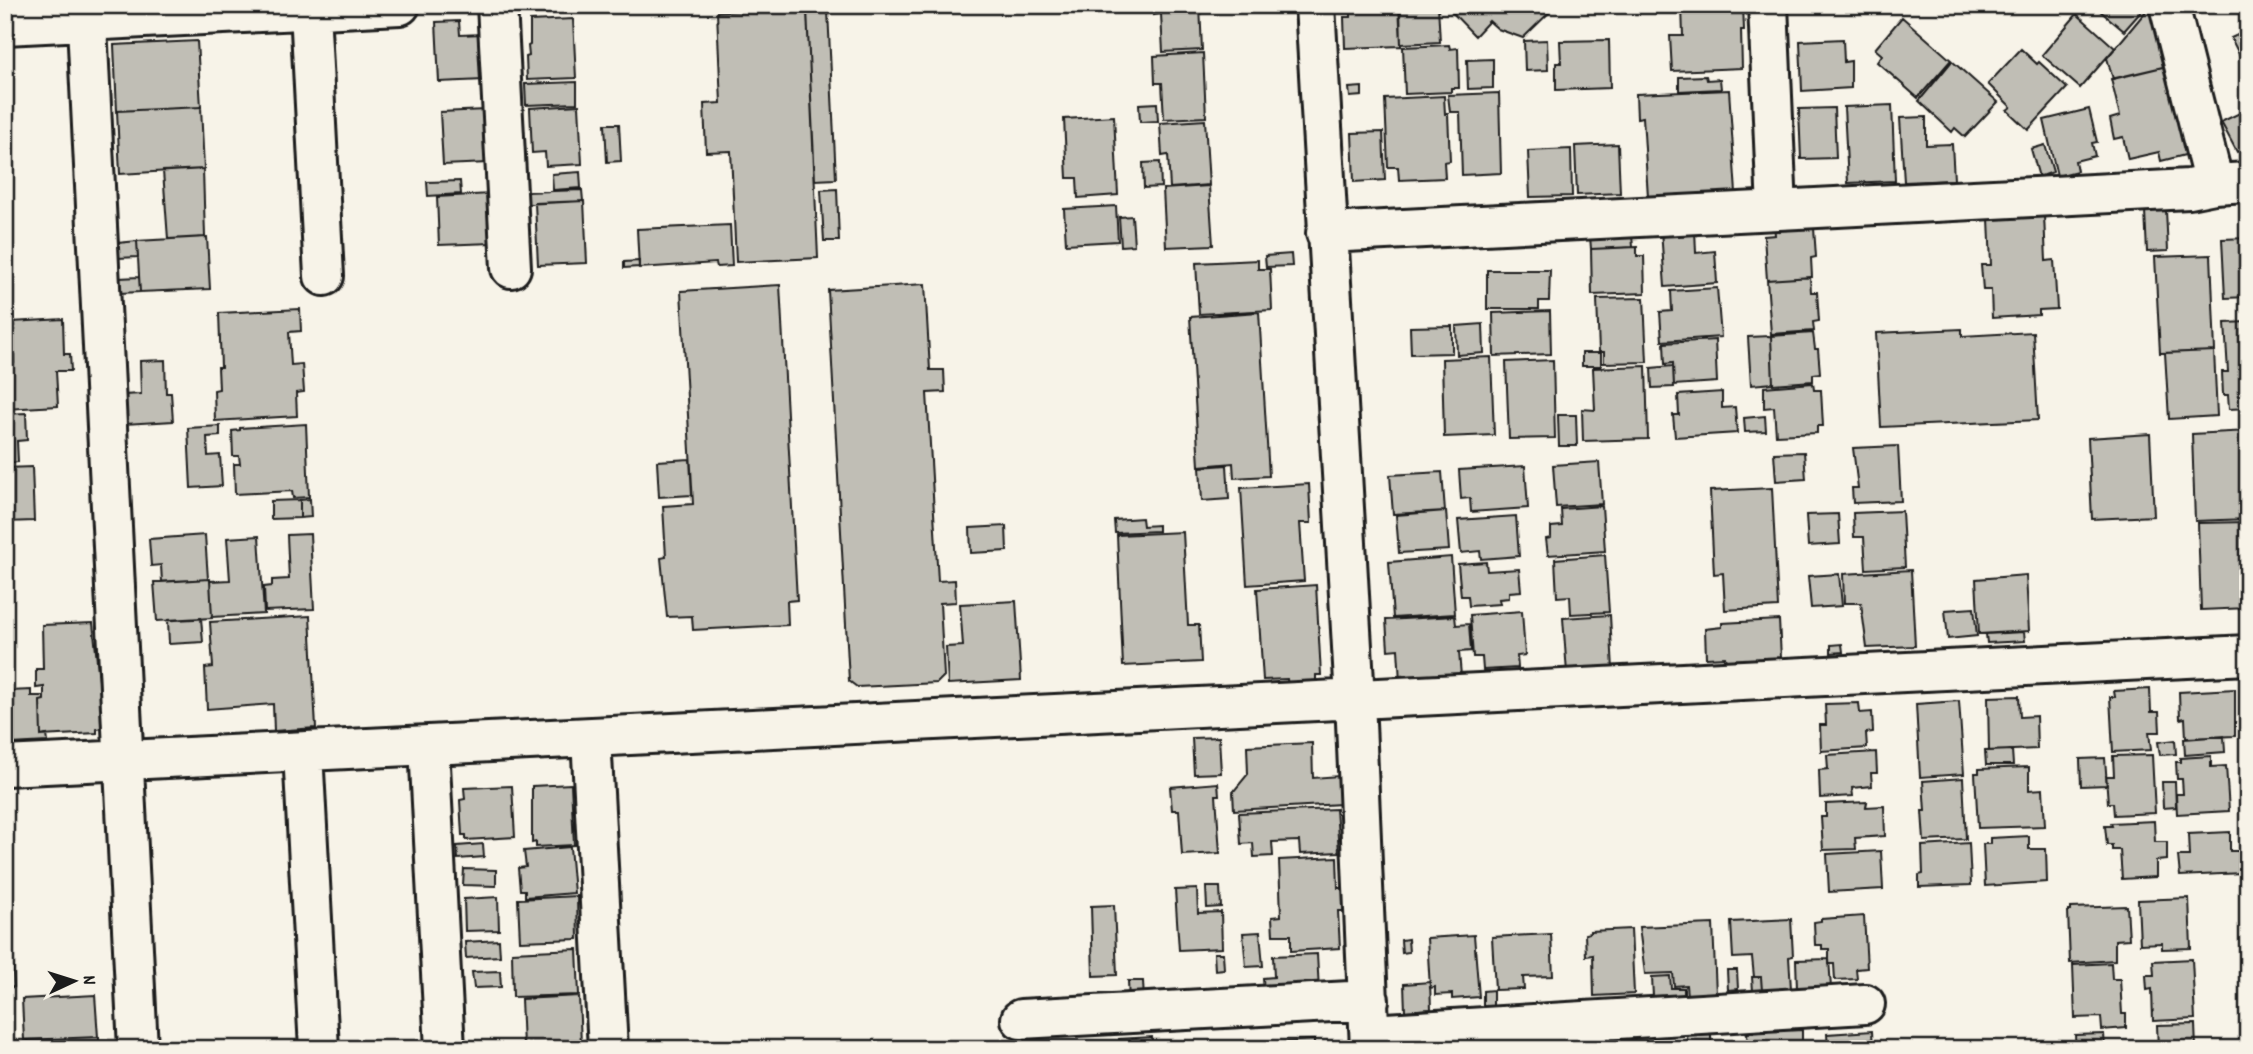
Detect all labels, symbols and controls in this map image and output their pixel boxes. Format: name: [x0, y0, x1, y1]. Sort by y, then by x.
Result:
north arrow: [38, 946, 108, 1016]
text: N: [74, 974, 101, 986]

